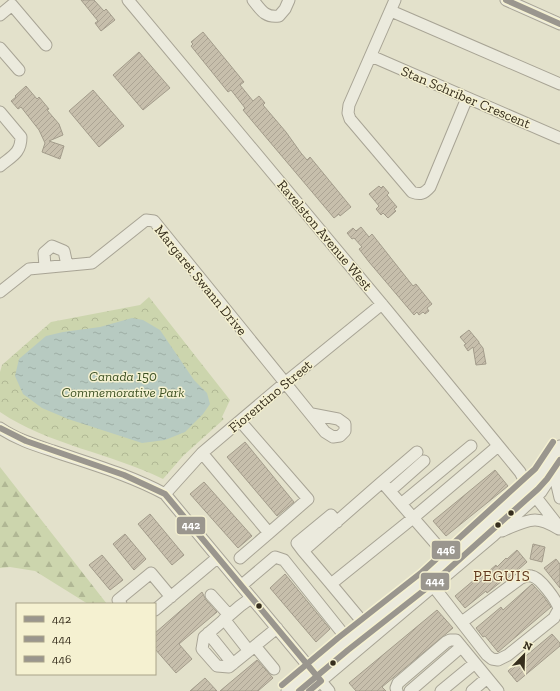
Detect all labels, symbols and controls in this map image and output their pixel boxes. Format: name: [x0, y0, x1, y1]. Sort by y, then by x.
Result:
street label: Stan Schriber Crescent: [399, 62, 534, 133]
street label: Ravelston Avenue West: [273, 177, 376, 295]
street label: Margaret Swann Drive: [151, 222, 251, 339]
street label: Fiorentino Street: [225, 356, 316, 436]
park label: Canada 150 Commemorative Park: [61, 368, 185, 401]
unlabelled marker: [506, 508, 516, 518]
line badge: 442: [176, 516, 206, 535]
text: 442: [182, 519, 200, 532]
unlabelled marker: [493, 520, 503, 530]
line badge: 446: [431, 540, 461, 560]
text: 446: [437, 544, 455, 557]
district label: PEGUIS: [473, 567, 531, 585]
line badge: 444: [420, 572, 450, 591]
text: 444: [426, 575, 445, 588]
unlabelled marker: [254, 601, 264, 611]
legend: [16, 603, 156, 675]
text: 442: [52, 612, 71, 626]
text: 444: [52, 632, 72, 646]
north arrow: [504, 635, 544, 675]
text: N: [521, 639, 535, 654]
text: 446: [52, 652, 71, 666]
unlabelled marker: [328, 658, 338, 668]

